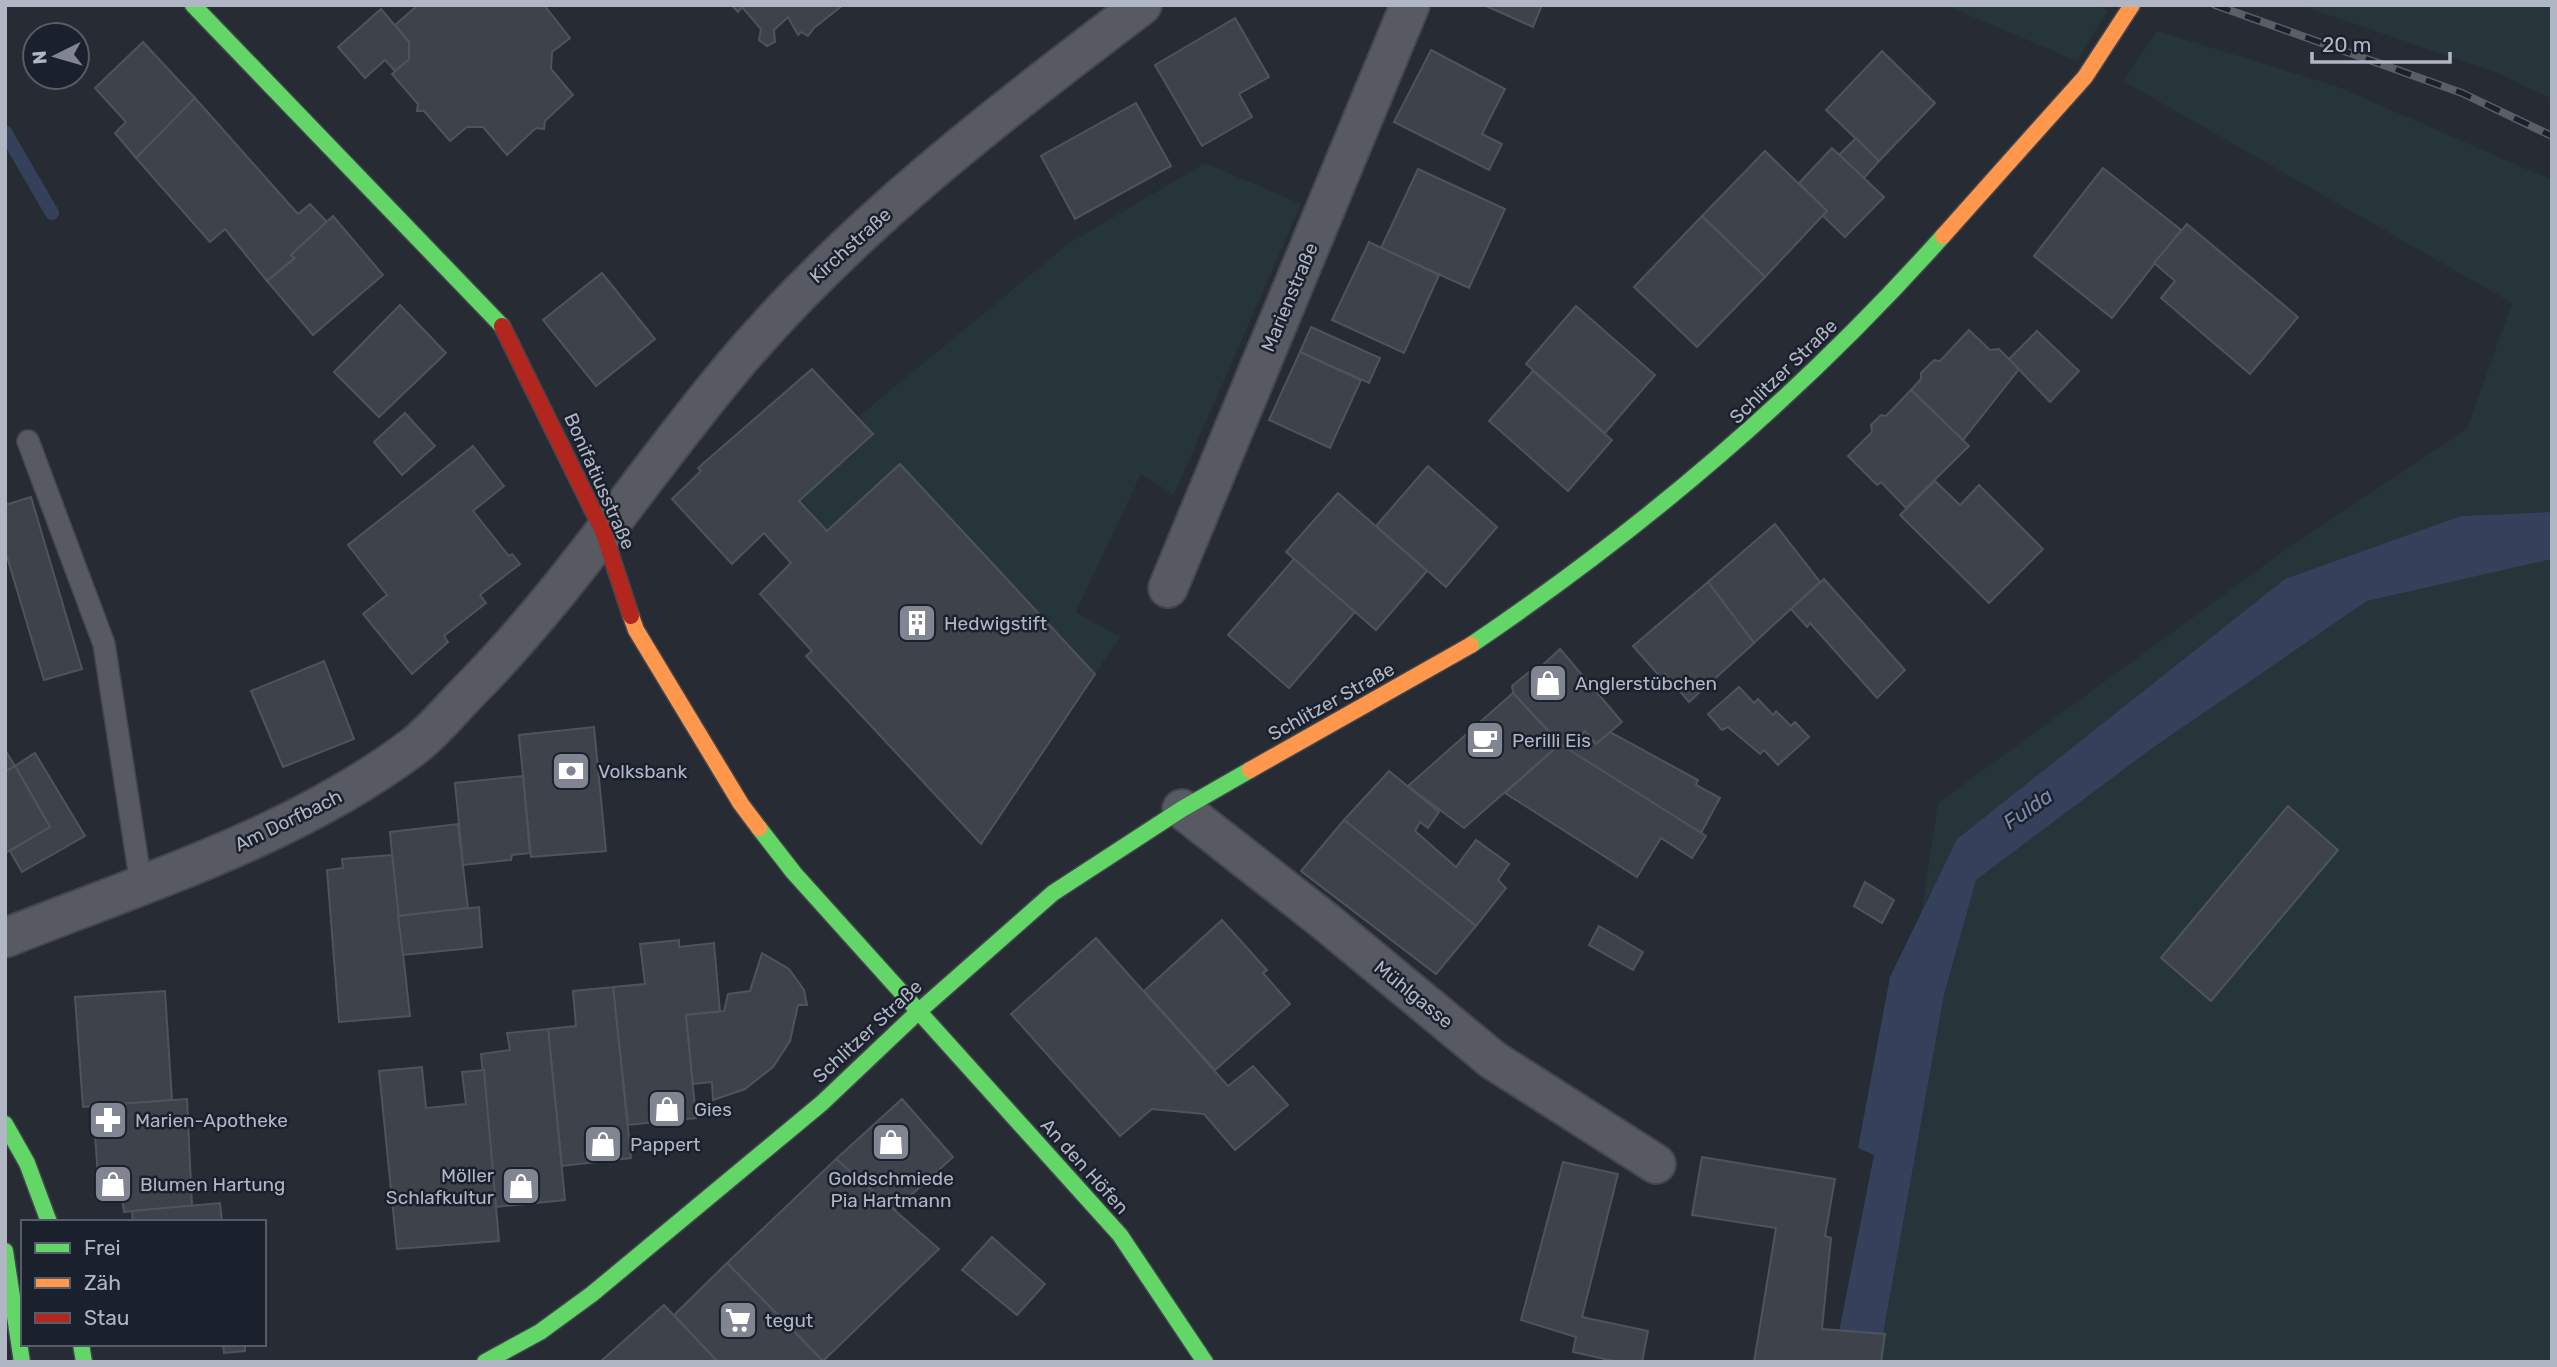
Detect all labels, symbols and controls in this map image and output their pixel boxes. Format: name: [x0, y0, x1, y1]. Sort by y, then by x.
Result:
north arrow: [21, 21, 91, 91]
scale bar: [2312, 21, 2450, 65]
text: 20 m: [2322, 32, 2371, 57]
text: N: [28, 50, 52, 65]
street label: Kirchstraße: [805, 203, 896, 288]
street label: Marienstraße: [1256, 239, 1323, 355]
street label: Schlitzer Straße: [1725, 314, 1842, 429]
street label: Bonifatiusstraße: [559, 409, 640, 553]
building icon: Hedwigstift: [896, 602, 938, 644]
place label: Hedwigstift: [944, 612, 1048, 635]
street label: Schlitzer Straße: [1264, 657, 1398, 746]
shop icon: Anglerstübchen: [1527, 662, 1569, 704]
place label: Anglerstübchen: [1575, 672, 1717, 695]
cafe icon: Perilli Eis: [1464, 719, 1506, 761]
place label: Perilli Eis: [1512, 729, 1591, 752]
bank icon: Volksbank: [550, 750, 592, 792]
place label: Volksbank: [598, 760, 688, 783]
water label: Fulda: [1998, 783, 2057, 834]
street label: Am Dorfbach: [231, 785, 346, 856]
street label: Mühlgasse: [1370, 956, 1458, 1033]
street label: Schlitzer Straße: [808, 975, 927, 1088]
shop icon: Gies: [646, 1088, 688, 1130]
place label: Gies: [694, 1098, 732, 1121]
pharmacy icon: Marien-Apotheke: [87, 1099, 129, 1141]
place label: Marien-Apotheke: [135, 1109, 288, 1132]
street label: An den Höfen: [1036, 1114, 1134, 1219]
shop icon: Goldschmiede Pia Hartmann: [870, 1121, 912, 1163]
shop icon: Pappert: [582, 1123, 624, 1165]
place label: Pappert: [630, 1133, 701, 1156]
shop icon: Blumen Hartung: [92, 1163, 134, 1205]
place label: Möller Schlafkultur: [386, 1164, 495, 1209]
shop icon: Möller Schlafkultur: [500, 1165, 542, 1207]
place label: Goldschmiede Pia Hartmann: [828, 1167, 954, 1212]
place label: Blumen Hartung: [140, 1173, 285, 1196]
legend: [21, 1220, 266, 1346]
text: Frei: [84, 1235, 121, 1260]
text: Zäh: [84, 1270, 121, 1295]
supermarket icon: tegut: [717, 1299, 759, 1341]
text: Stau: [84, 1305, 130, 1330]
place label: tegut: [765, 1309, 814, 1332]

